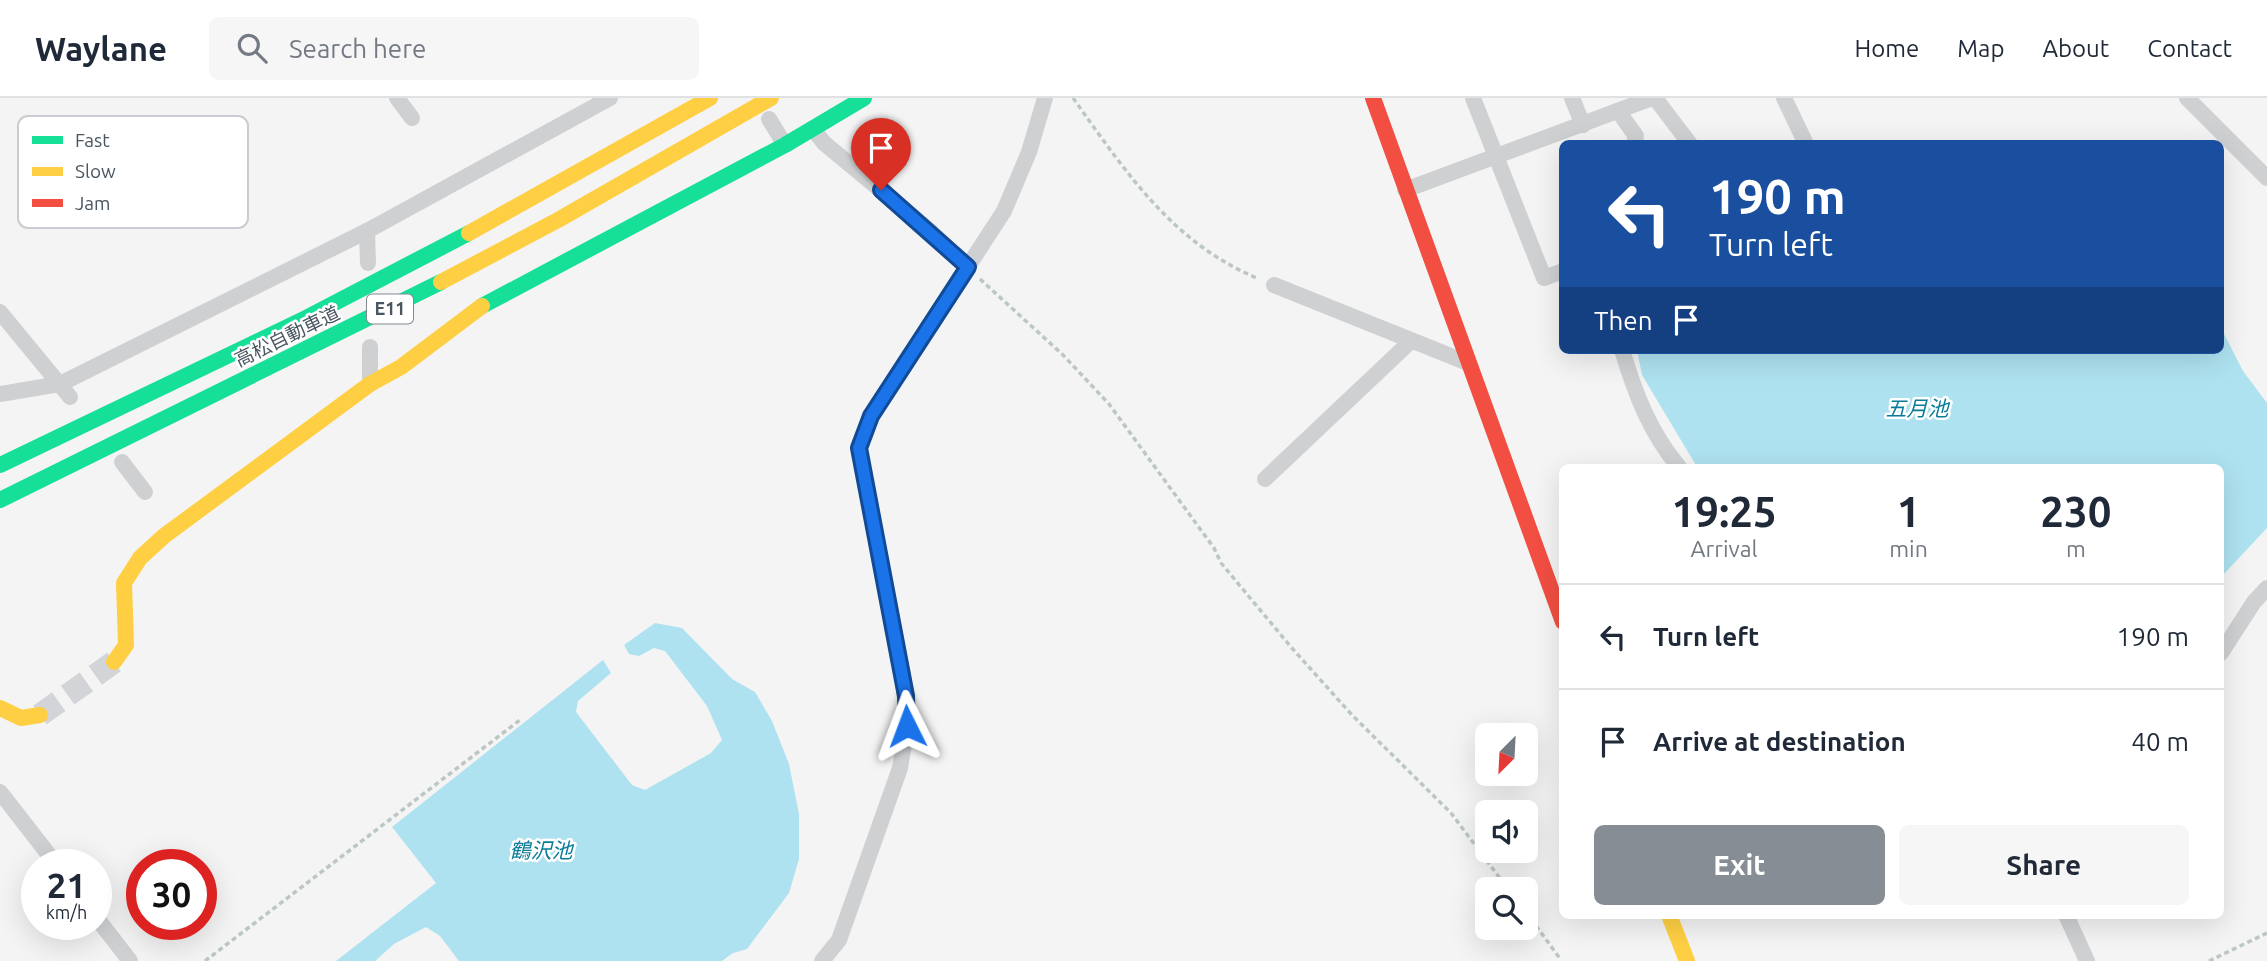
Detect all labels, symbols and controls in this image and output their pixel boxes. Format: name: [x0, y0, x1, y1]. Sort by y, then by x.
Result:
search box: [209, 17, 699, 80]
icon: search: [233, 29, 271, 67]
text: Waylane: [35, 30, 167, 67]
text: Search here: [289, 34, 426, 63]
text: Home: [1854, 35, 1919, 62]
text: Map: [1957, 35, 2004, 62]
text: About: [2042, 35, 2109, 62]
text: Contact: [2147, 35, 2232, 62]
legend: [18, 116, 248, 228]
pin: [851, 118, 911, 190]
text: Fast: [75, 129, 110, 151]
icon: arrive: [862, 129, 900, 167]
text: Slow: [75, 160, 116, 182]
icon: left: [1594, 168, 1685, 259]
text: 190 m: [1709, 168, 1846, 223]
text: Jam: [75, 192, 111, 214]
text: Turn left: [1709, 226, 1833, 262]
road number: E11: [367, 294, 413, 324]
street label: 高松自動車道: [231, 301, 343, 371]
icon: arrive: [1667, 301, 1705, 339]
text: Then: [1594, 306, 1653, 335]
water label: 五月池: [1886, 396, 1950, 420]
text: 19:25: [1672, 488, 1777, 535]
text: 1: [1897, 488, 1920, 535]
text: 230: [2040, 488, 2111, 535]
text: Arrival: [1691, 536, 1758, 561]
text: min: [1889, 536, 1928, 561]
text: m: [2066, 536, 2086, 561]
icon: left: [1594, 618, 1632, 656]
text: Turn left: [1653, 622, 1759, 651]
text: 190 m: [2117, 622, 2189, 651]
position arrow: [870, 689, 944, 763]
north arrow: [1475, 723, 1538, 786]
map controls: [1475, 723, 1538, 940]
icon: arrive: [1594, 723, 1632, 761]
text: Arrive at destination: [1653, 727, 1906, 756]
text: 40 m: [2131, 727, 2189, 756]
button: sound: [1475, 800, 1538, 863]
button: Exit: [1594, 825, 1885, 905]
button: Share: [1899, 825, 2189, 905]
water label: 鶴沢池: [510, 838, 574, 862]
speed limit sign: 30: [126, 849, 217, 940]
text: 21: [47, 865, 86, 905]
button: search: [1475, 877, 1538, 940]
text: km/h: [46, 902, 87, 922]

